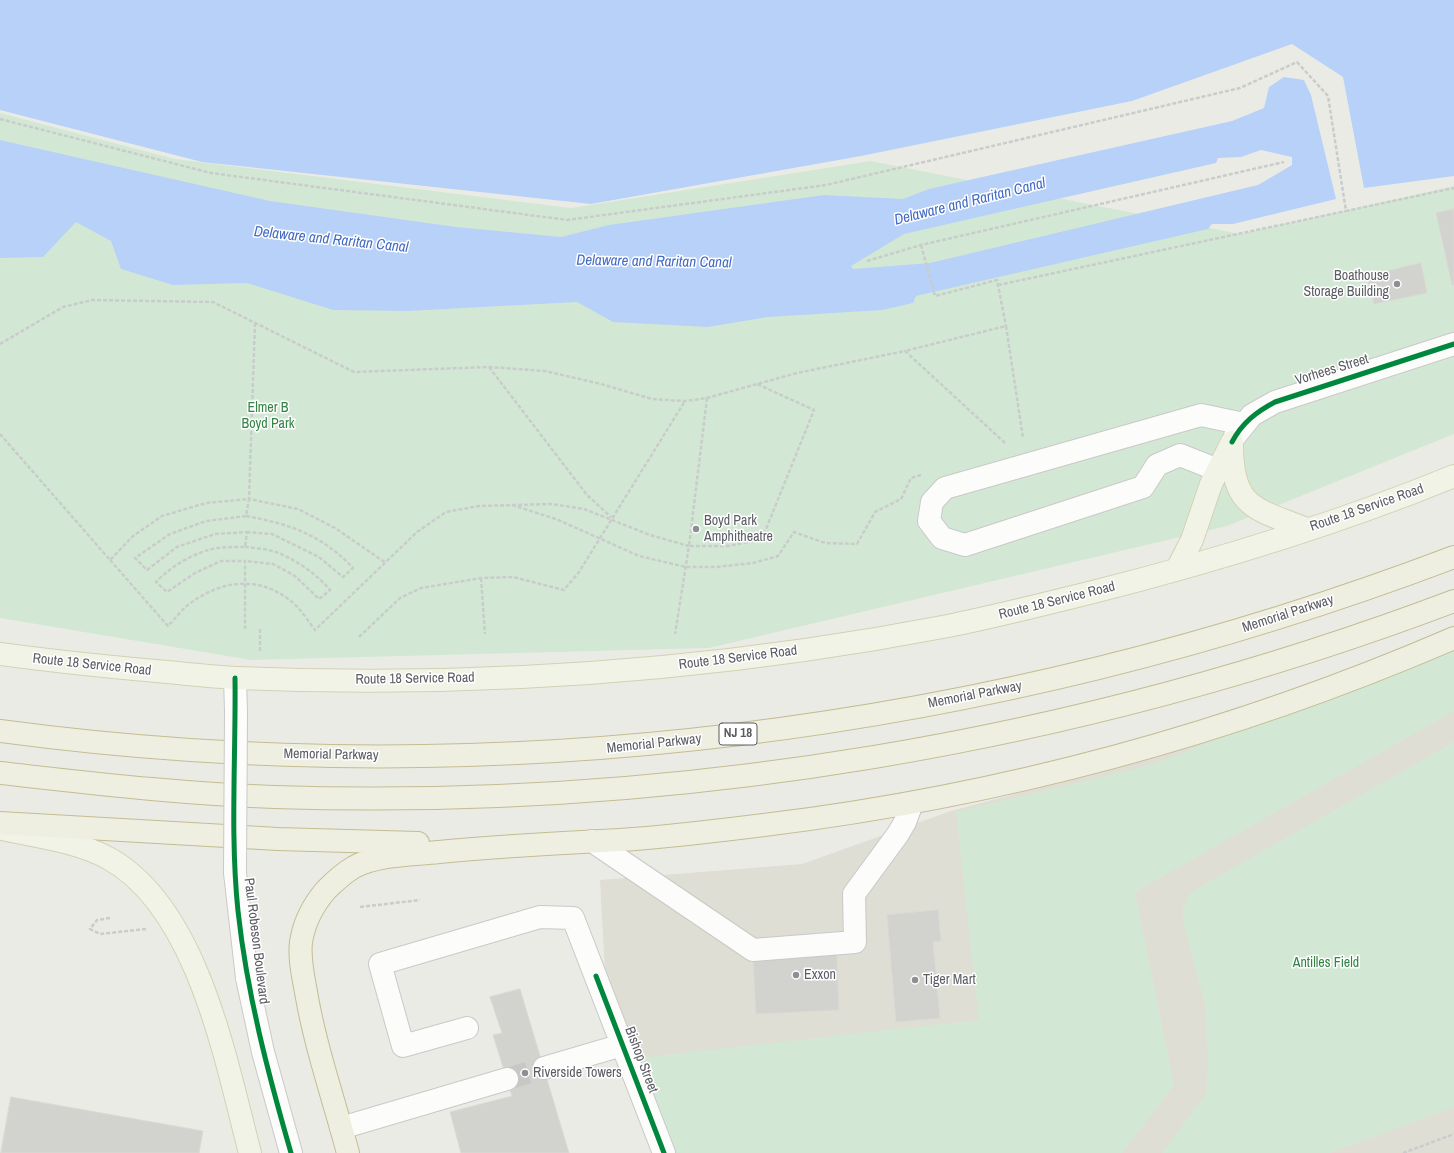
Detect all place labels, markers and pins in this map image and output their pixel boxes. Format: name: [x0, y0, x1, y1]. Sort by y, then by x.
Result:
place label: Boathouse Storage Building: [1303, 268, 1389, 300]
marker: Boathouse Storage Building: [1392, 279, 1402, 289]
place label: Boyd Park Amphitheatre: [704, 513, 773, 546]
marker: Boyd Park Amphitheatre: [691, 524, 701, 534]
place label: Exxon: [804, 967, 836, 983]
marker: Exxon: [791, 970, 801, 980]
place label: Tiger Mart: [923, 972, 976, 988]
marker: Tiger Mart: [910, 975, 920, 985]
place label: Riverside Towers: [533, 1065, 622, 1081]
marker: Riverside Towers: [520, 1068, 530, 1078]

